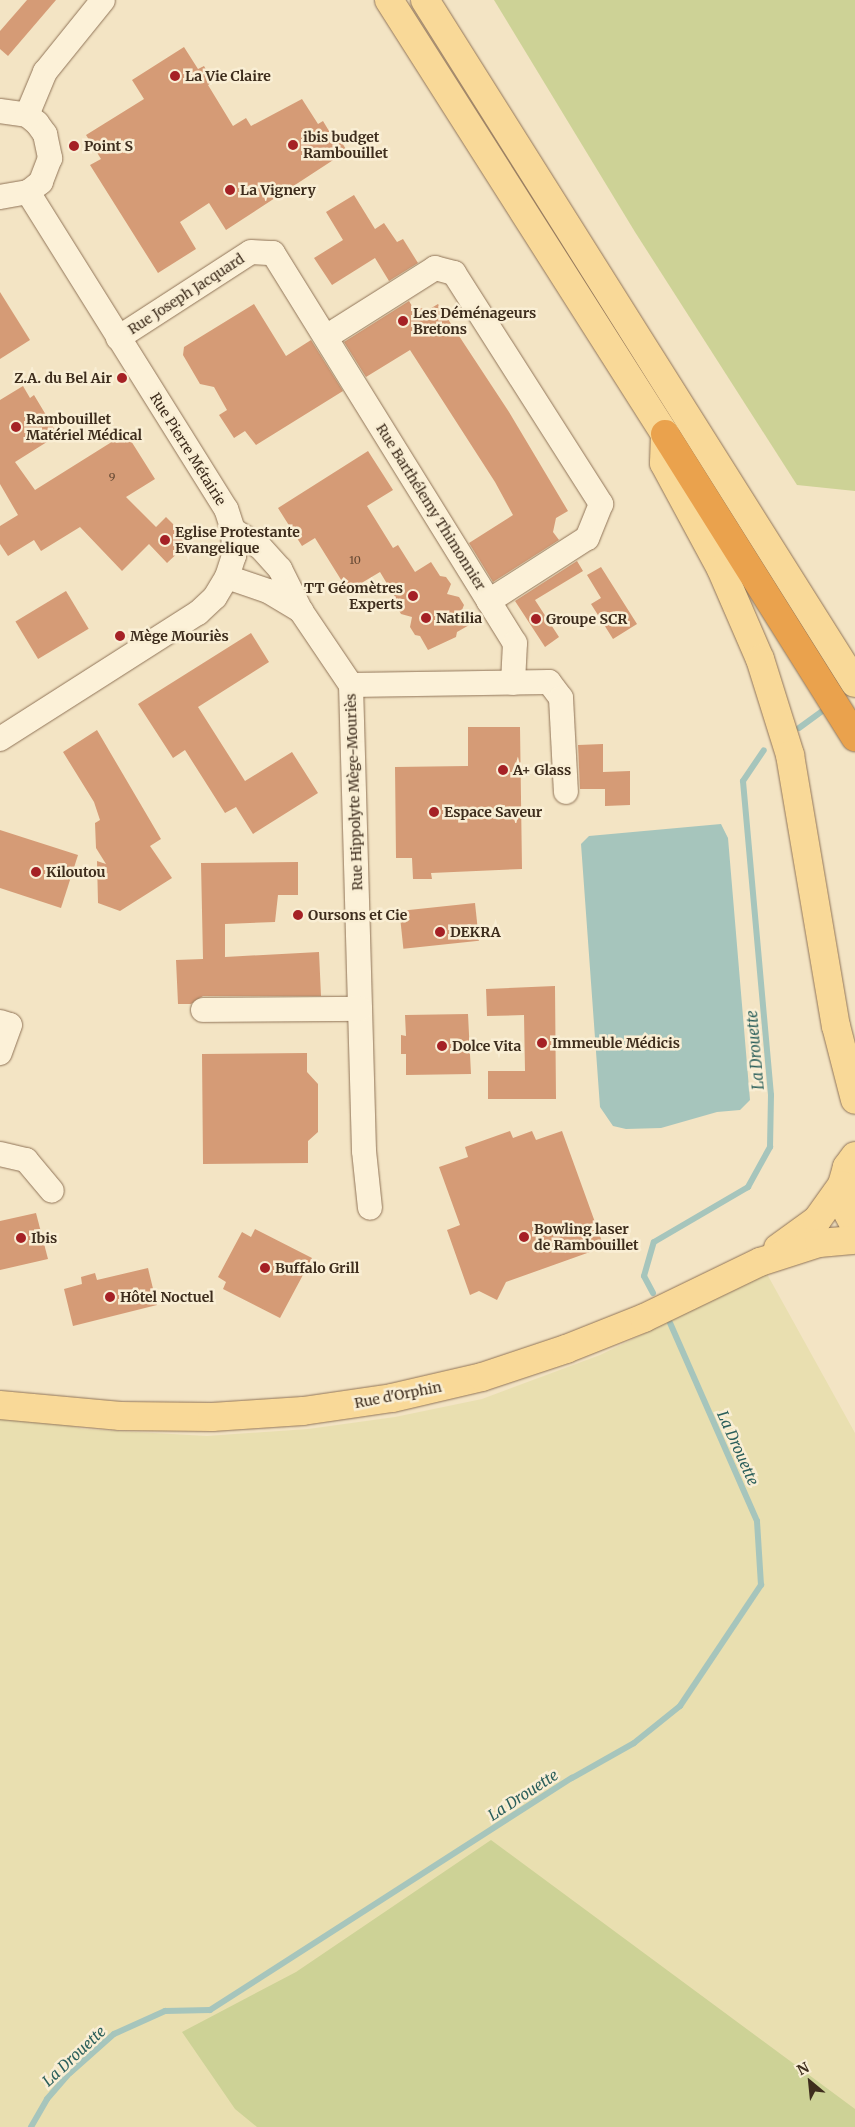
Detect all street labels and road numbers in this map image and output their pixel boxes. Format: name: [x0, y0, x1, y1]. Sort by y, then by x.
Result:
street label: Rue Joseph Jacquard: [125, 250, 247, 338]
street label: Rue Pierre Métairie: [147, 390, 229, 508]
street label: Rue Barthélemy Thimonnier: [373, 421, 489, 593]
street label: Rue Hippolyte Mège-Mouriès: [342, 693, 366, 891]
street label: Rue d'Orphin: [353, 1378, 443, 1412]

